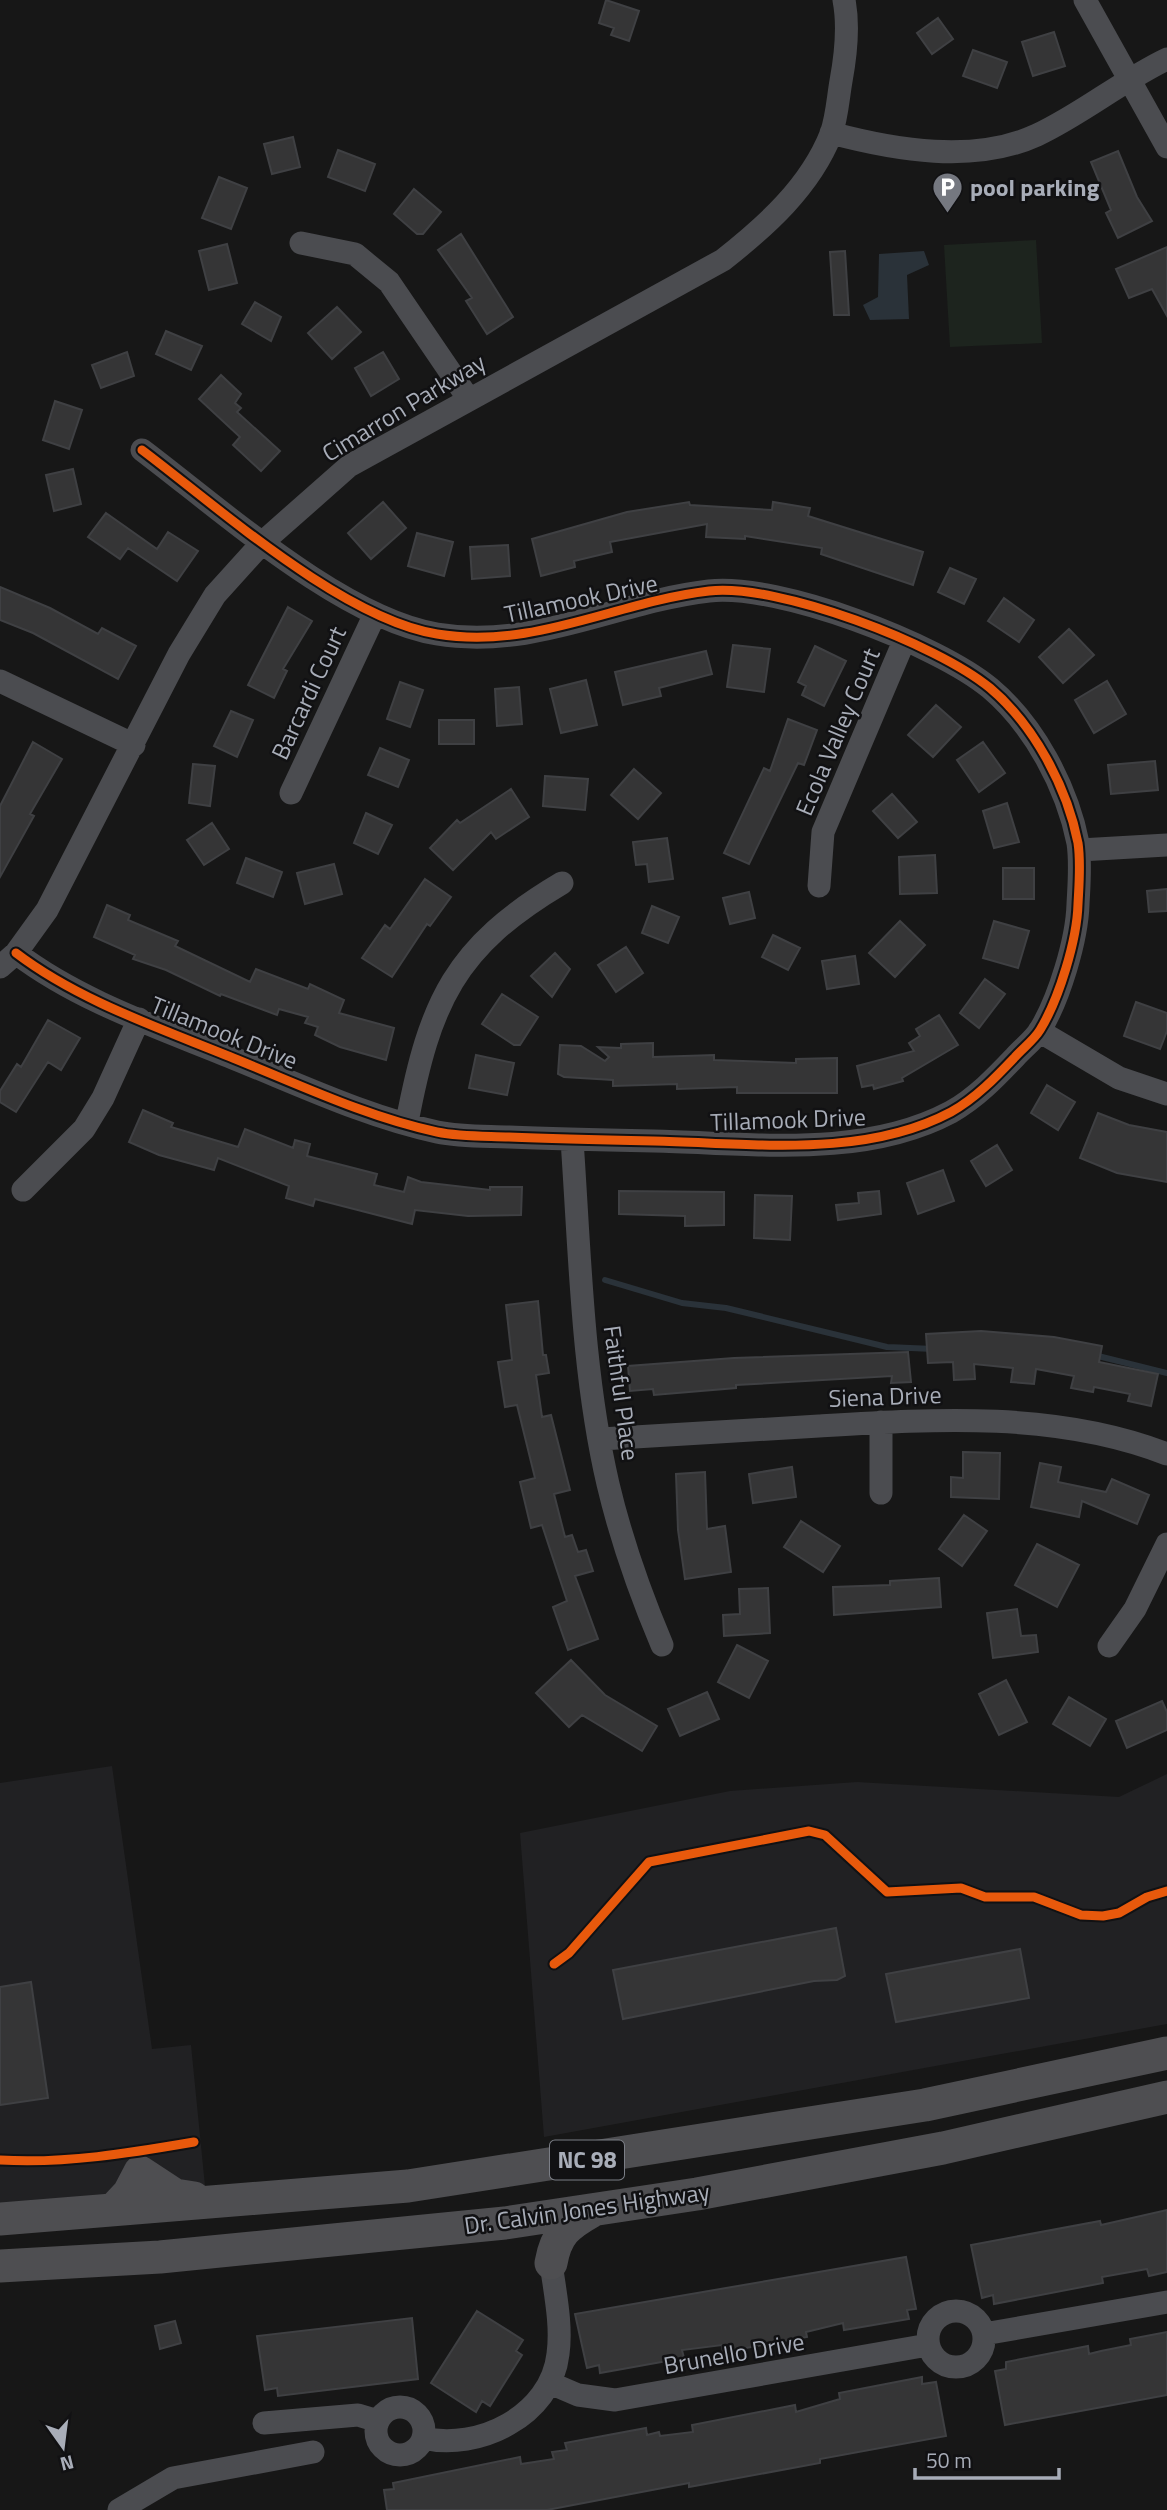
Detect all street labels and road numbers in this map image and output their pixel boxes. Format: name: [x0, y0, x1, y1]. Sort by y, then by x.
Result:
street label: Cimarron Parkway: [315, 344, 492, 470]
street label: Tillamook Drive: [501, 564, 661, 632]
street label: Barcardi Court: [261, 619, 355, 765]
street label: Ecola Valley Court: [786, 642, 889, 821]
street label: Tillamook Drive: [145, 986, 303, 1078]
street label: Tillamook Drive: [710, 1098, 866, 1140]
street label: Faithful Place: [595, 1323, 649, 1463]
street label: Siena Drive: [828, 1376, 942, 1416]
road number: NC 98: [550, 2140, 624, 2180]
street label: Dr. Calvin Jones Highway: [462, 2173, 712, 2243]
street label: Brunello Drive: [661, 2323, 807, 2383]

